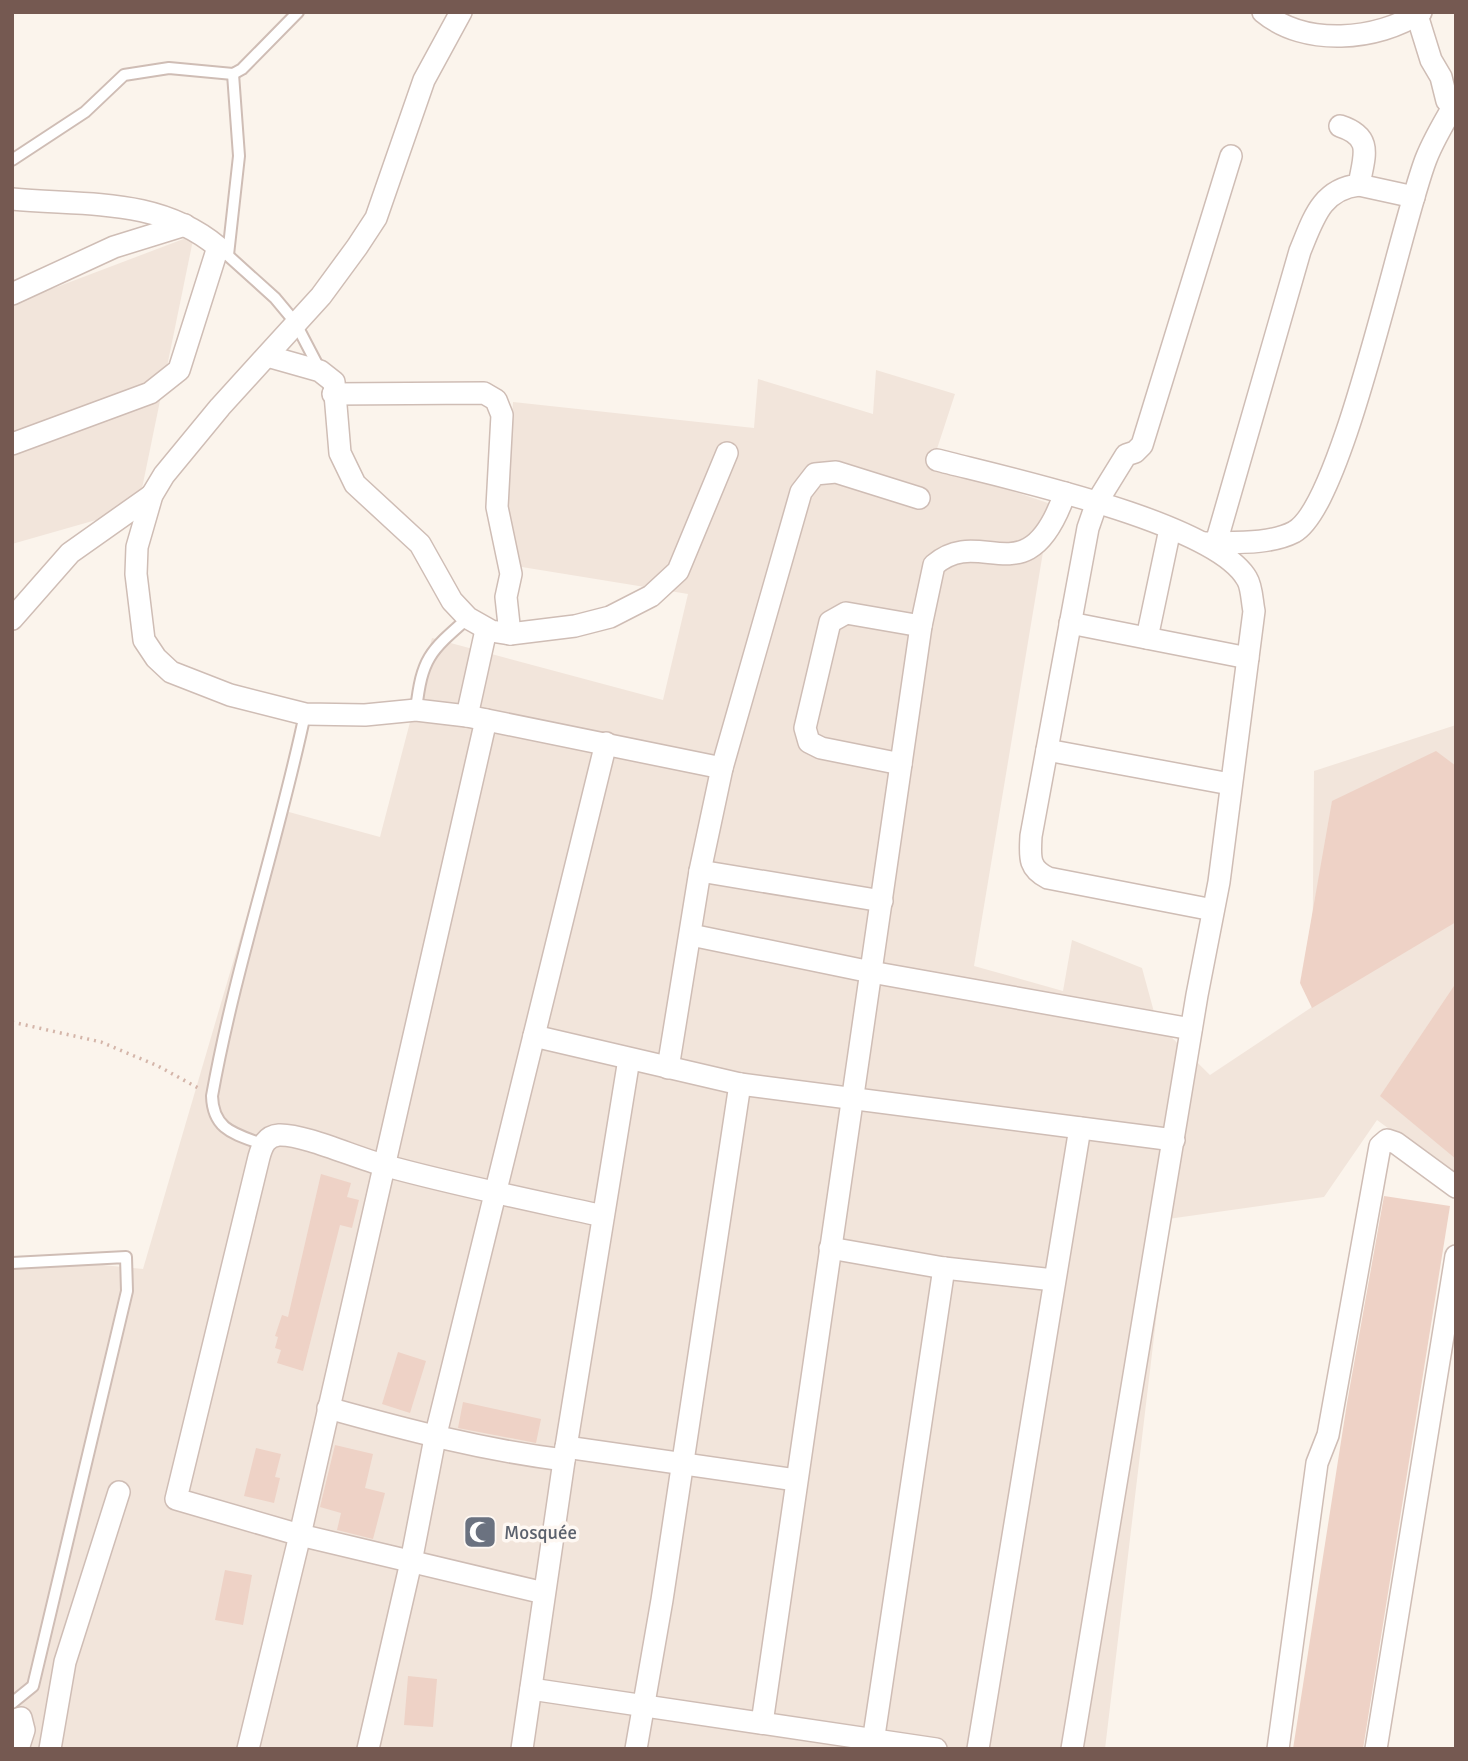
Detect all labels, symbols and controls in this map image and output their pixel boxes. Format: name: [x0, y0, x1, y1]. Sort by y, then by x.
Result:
mosque icon: Mosquée: [461, 1513, 499, 1551]
place label: Mosquée: [504, 1521, 577, 1545]

